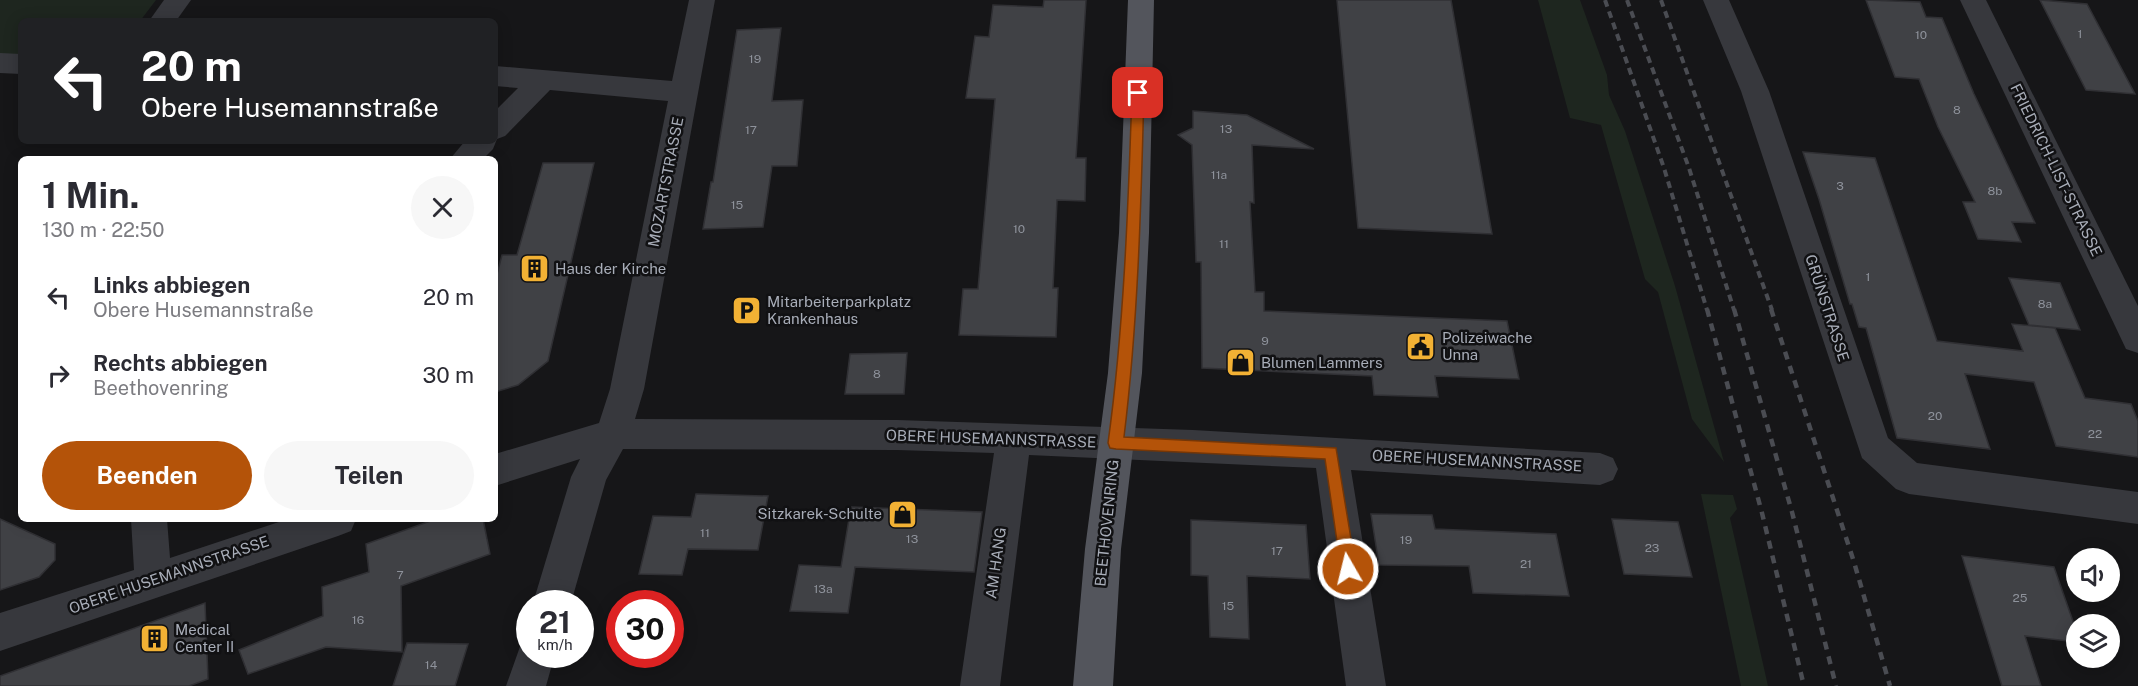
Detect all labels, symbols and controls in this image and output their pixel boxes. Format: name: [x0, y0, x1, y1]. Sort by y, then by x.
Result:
house number: 1: [2078, 27, 2082, 41]
house number: 10: [1915, 28, 1927, 42]
text: 20 m: [141, 41, 242, 90]
icon: left: [42, 42, 120, 120]
house number: 19: [749, 52, 761, 66]
pin: [1112, 67, 1163, 118]
icon: arrive: [1121, 76, 1154, 109]
street label: FRIEDRICH-LIST-STRASSE: [2007, 81, 2106, 259]
text: Obere Husemannstraße: [141, 91, 439, 123]
house number: 8: [1953, 103, 1961, 117]
street label: MOZARTSTRASSE: [645, 116, 686, 248]
house number: 13: [1220, 122, 1232, 136]
house number: 17: [745, 123, 757, 137]
house number: 11a: [1211, 168, 1227, 182]
text: 1 Min.: [42, 174, 139, 216]
button: close: [411, 176, 474, 239]
house number: 3: [1836, 179, 1844, 193]
house number: 8b: [1988, 184, 2002, 198]
house number: 15: [731, 198, 744, 212]
text: 130 m · 22:50: [42, 218, 165, 242]
house number: 10: [1013, 222, 1025, 236]
house number: 11: [1219, 237, 1229, 251]
street label: GRÜNSTRASSE: [1802, 252, 1854, 363]
building icon: Haus der Kirche: [518, 253, 550, 285]
place label: Haus der Kirche: [555, 260, 666, 277]
house number: 1: [1866, 270, 1870, 284]
text: Links abbiegen: [93, 272, 250, 298]
icon: left: [42, 281, 75, 314]
text: 20 m: [423, 284, 474, 310]
place label: Mitarbeiterparkplatz Krankenhaus: [767, 293, 911, 327]
parking icon: Mitarbeiterparkplatz Krankenhaus: [730, 295, 762, 327]
house number: 8a: [2038, 297, 2052, 311]
text: Obere Husemannstraße: [93, 298, 314, 322]
place label: Polizeiwache Unna: [1442, 329, 1532, 363]
public building icon: Polizeiwache Unna: [1405, 331, 1437, 363]
house number: 9: [1261, 334, 1269, 348]
shop icon: Blumen Lammers: [1224, 347, 1256, 379]
text: Rechts abbiegen: [93, 350, 268, 376]
place label: Blumen Lammers: [1261, 354, 1383, 371]
icon: right: [42, 359, 75, 392]
text: 30 m: [422, 362, 474, 388]
house number: 8: [873, 367, 881, 381]
text: Beethovenring: [93, 376, 229, 400]
house number: 20: [1928, 409, 1942, 423]
street label: OBERE HUSEMANNSTRASSE: [886, 426, 1096, 451]
house number: 22: [2088, 427, 2102, 441]
button: Beenden: [42, 441, 252, 510]
button: Teilen: [264, 441, 474, 510]
street label: OBERE HUSEMANNSTRASSE: [1372, 447, 1583, 474]
street label: BEETHOVENRING: [1091, 459, 1122, 587]
shop icon: Sitzkarek-Schulte: [887, 498, 919, 530]
place label: Sitzkarek-Schulte: [758, 505, 882, 522]
house number: 11: [700, 526, 710, 540]
street label: AM HANG: [982, 526, 1009, 600]
street label: OBERE HUSEMANNSTRASSE: [67, 532, 271, 617]
house number: 13: [906, 532, 918, 546]
house number: 19: [1400, 533, 1412, 547]
position arrow: [1316, 537, 1380, 601]
house number: 23: [1645, 541, 1659, 555]
house number: 17: [1271, 544, 1283, 558]
map controls: [2066, 548, 2120, 668]
button: sound: [2066, 548, 2120, 602]
house number: 21: [1520, 557, 1532, 571]
house number: 7: [396, 568, 404, 582]
house number: 13a: [813, 582, 833, 596]
speed limit sign: 30: [606, 590, 684, 668]
house number: 25: [2013, 591, 2028, 605]
house number: 15: [1222, 599, 1235, 613]
text: 21: [539, 604, 571, 640]
house number: 16: [352, 613, 364, 627]
button: layers: [2066, 614, 2120, 668]
place label: Medical Center II: [175, 621, 234, 655]
building icon: Medical Center II: [138, 623, 170, 655]
text: km/h: [537, 636, 573, 653]
house number: 14: [425, 658, 438, 672]

